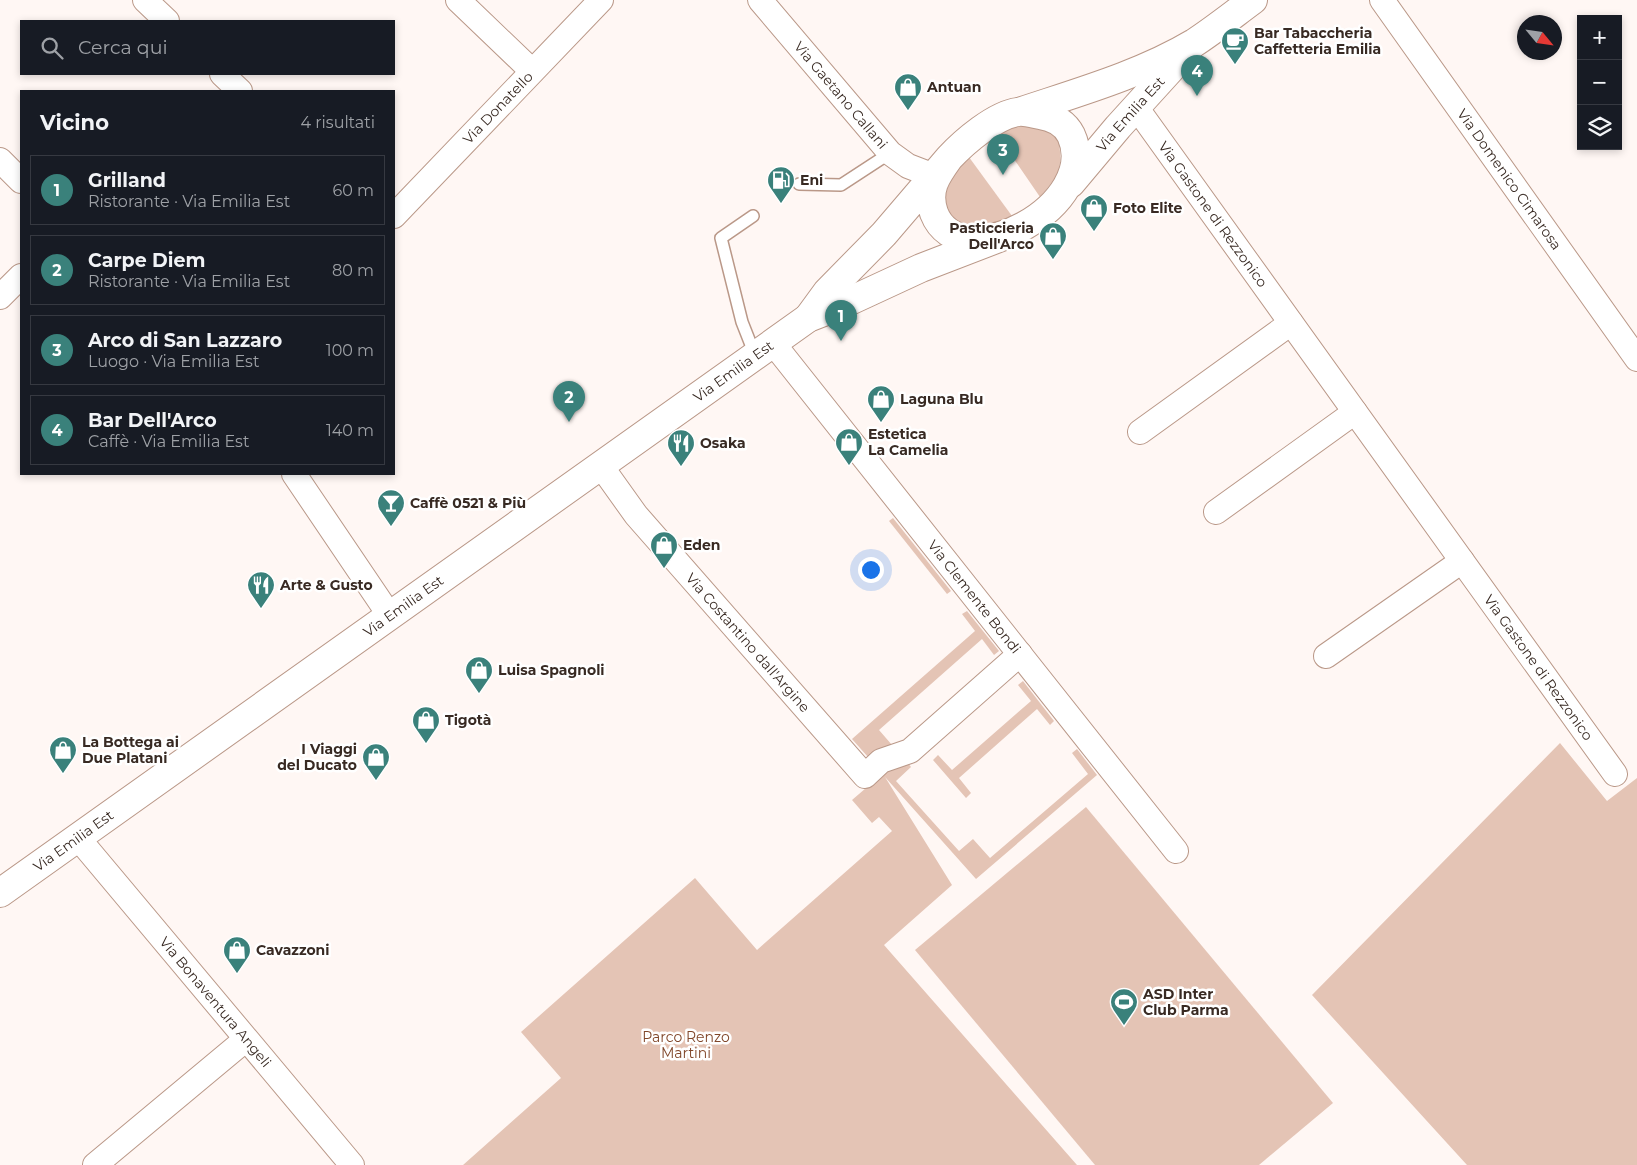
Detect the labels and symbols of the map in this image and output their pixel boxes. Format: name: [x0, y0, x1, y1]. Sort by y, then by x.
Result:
north arrow: [1517, 15, 1562, 60]
place label: Bar Tabaccheria Caffetteria Emilia: [1254, 24, 1381, 58]
cafe icon: Bar Tabaccheria Caffetteria Emilia: [1220, 26, 1250, 65]
street label: Via Gaetano Callani: [790, 38, 892, 153]
pin: 4: [1181, 55, 1213, 96]
street label: Via Donatello: [459, 68, 537, 148]
shop icon: Antuan: [893, 72, 923, 111]
street label: Via Emilia Est: [1092, 72, 1169, 155]
place label: Antuan: [926, 78, 981, 96]
street label: Via Domenico Cimarosa: [1453, 105, 1566, 253]
pin: 3: [987, 134, 1019, 175]
street label: Via Gastone di Rezzonico: [1155, 138, 1272, 291]
fuel station icon: Eni: [766, 165, 796, 204]
place label: Eni: [800, 171, 823, 189]
shop icon: Foto Elite: [1079, 193, 1109, 232]
place label: Foto Elite: [1113, 199, 1183, 217]
place label: Pasticcieria Dell'Arco: [949, 219, 1034, 253]
shop icon: Pasticcieria Dell'Arco: [1038, 221, 1068, 260]
pin: 1: [825, 300, 857, 341]
street label: Via Emilia Est: [690, 336, 777, 406]
pin: 2: [553, 381, 585, 422]
shop icon: Laguna Blu: [866, 384, 896, 423]
place label: Laguna Blu: [900, 390, 983, 408]
place label: Estetica La Camelia: [868, 425, 948, 459]
shop icon: Estetica La Camelia: [834, 427, 864, 466]
restaurant icon: Osaka: [666, 428, 696, 467]
place label: Osaka: [700, 434, 746, 452]
bar icon: Caffè 0521 & Più: [376, 488, 406, 527]
place label: Caffè 0521 & Più: [410, 494, 526, 512]
shop icon: Eden: [649, 530, 679, 569]
place label: Eden: [683, 536, 721, 554]
street label: Via Clemente Bondi: [924, 536, 1025, 657]
your location: [858, 557, 884, 583]
street label: Via Costantino dall'Argine: [682, 569, 814, 716]
restaurant icon: Arte & Gusto: [246, 570, 276, 609]
street label: Via Emilia Est: [360, 571, 447, 641]
place label: Arte & Gusto: [279, 576, 373, 594]
street label: Via Gastone di Rezzonico: [1480, 591, 1597, 744]
shop icon: Luisa Spagnoli: [464, 655, 494, 694]
place label: Luisa Spagnoli: [498, 661, 605, 679]
shop icon: Tigotà: [411, 705, 441, 744]
place label: Tigotà: [445, 711, 491, 729]
place label: La Bottega ai Due Platani: [82, 733, 179, 767]
shop icon: La Bottega ai Due Platani: [48, 735, 78, 774]
place label: I Viaggi del Ducato: [277, 740, 357, 774]
shop icon: I Viaggi del Ducato: [361, 742, 391, 781]
street label: Via Emilia Est: [30, 806, 117, 876]
street label: Via Bonaventura Angeli: [156, 933, 275, 1071]
shop icon: Cavazzoni: [222, 935, 252, 974]
place label: Cavazzoni: [256, 941, 329, 959]
place label: ASD Inter Club Parma: [1142, 985, 1229, 1019]
sports icon: ASD Inter Club Parma: [1109, 987, 1139, 1026]
park label: Parco Renzo Martini: [642, 1028, 730, 1062]

